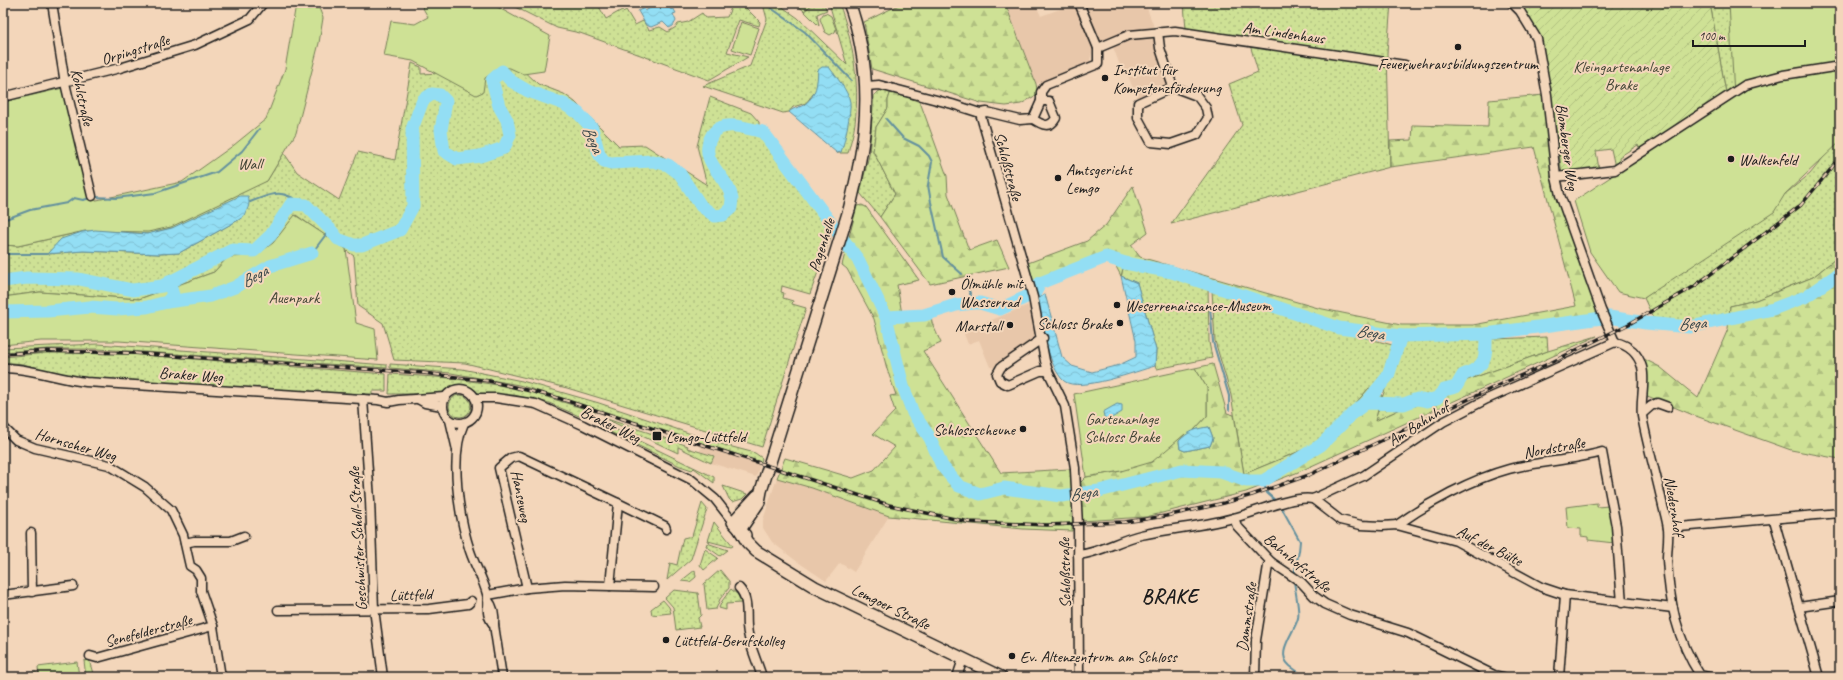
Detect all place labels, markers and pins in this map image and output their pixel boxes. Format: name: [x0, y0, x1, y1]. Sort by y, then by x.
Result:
marker: Feuerwehrausbildungszentrum: [1453, 42, 1463, 52]
place label: Feuerwehrausbildungszentrum: [1378, 54, 1540, 74]
place label: Institut für Kompetenzförderung: [1113, 60, 1222, 98]
marker: Institut für Kompetenzförderung: [1100, 73, 1110, 83]
place label: Walkenfeld: [1739, 150, 1800, 170]
marker: Walkenfeld: [1726, 154, 1736, 164]
place label: Amtsgericht Lemgo: [1066, 160, 1134, 198]
marker: Amtsgericht Lemgo: [1053, 173, 1063, 183]
place label: Ölmühle mit Wasserrad: [960, 274, 1025, 312]
marker: Ölmühle mit Wasserrad: [947, 287, 957, 297]
place label: Weserrenaissance-Museum: [1125, 296, 1272, 316]
marker: Weserrenaissance-Museum: [1112, 300, 1122, 310]
place label: Schloss Brake: [1037, 314, 1114, 334]
place label: Marstall: [955, 316, 1005, 336]
marker: Schloss Brake: [1115, 318, 1125, 328]
marker: Marstall: [1005, 320, 1015, 330]
place label: Schlossscheune: [933, 420, 1017, 440]
marker: Schlossscheune: [1018, 424, 1028, 434]
place label: Lemgo-Lüttfeld: [666, 427, 749, 447]
marker: Lemgo-Lüttfeld: [651, 430, 663, 442]
place label: Lüttfeld-Berufskolleg: [674, 631, 786, 651]
marker: Lüttfeld-Berufskolleg: [661, 635, 671, 645]
place label: Ev. Altenzentrum am Schloss: [1020, 647, 1178, 667]
marker: Ev. Altenzentrum am Schloss: [1007, 651, 1017, 661]

